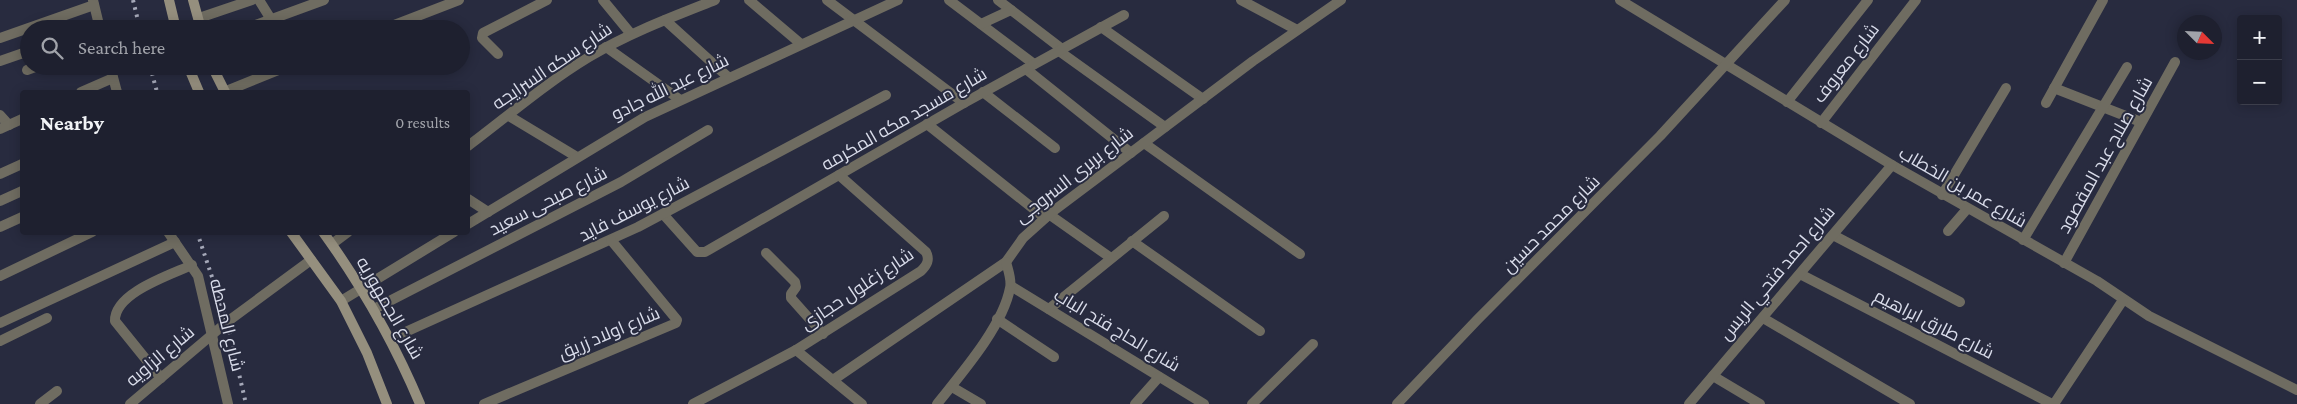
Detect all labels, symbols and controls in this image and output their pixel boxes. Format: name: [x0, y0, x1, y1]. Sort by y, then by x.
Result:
north arrow: [2177, 15, 2222, 60]
map controls: [2237, 15, 2282, 105]
button: +: [2237, 15, 2282, 60]
street label: شارع سكه السرايجه: [488, 19, 617, 115]
street label: شارع معروف: [1809, 19, 1885, 108]
search box: [20, 20, 470, 75]
icon: search: [38, 34, 66, 62]
text: Search here: [78, 37, 165, 58]
street label: شارع عبد الله جادو: [607, 48, 733, 126]
button: −: [2237, 60, 2282, 105]
street label: شارع مسجد مكه المكرمه: [818, 63, 991, 176]
street label: شارع صلاح عبد المقصود: [2054, 73, 2158, 238]
text: Nearby: [40, 111, 104, 135]
text: 0 results: [395, 114, 450, 131]
street label: شارع بربرى السروجى: [1011, 123, 1138, 229]
street label: شارع عمر بن الخطاب: [1895, 142, 2030, 233]
street label: شارع صبحى سعيد: [486, 163, 611, 241]
street label: شارع محمد حسين: [1498, 171, 1605, 278]
street label: شارع يوسف فايد: [575, 173, 694, 247]
street label: شارع احمد فتحي الريس: [1715, 202, 1842, 347]
street label: شارع زغلول حجازى: [797, 244, 918, 336]
street label: شارع الجمهوريه: [351, 253, 427, 364]
street label: شارع المحطه: [204, 277, 248, 374]
street label: شارع الحاج فتح الباب: [1049, 284, 1184, 377]
street label: شارع طارق ابراهيم: [1870, 285, 1997, 365]
street label: شارع اولاد زريق: [555, 303, 664, 365]
street label: شارع الزاويه: [122, 322, 200, 392]

